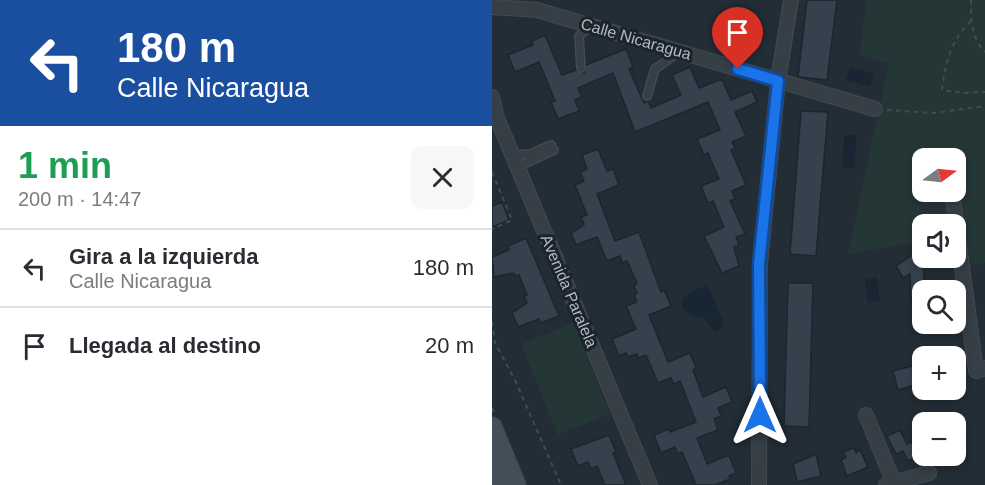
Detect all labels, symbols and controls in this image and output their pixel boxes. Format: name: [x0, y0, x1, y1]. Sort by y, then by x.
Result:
pin: [712, 7, 763, 69]
street label: Calle Nicaragua: [579, 15, 693, 63]
icon: arrive: [721, 16, 754, 49]
icon: left: [18, 24, 96, 102]
text: 180 m: [117, 24, 236, 71]
text: Calle Nicaragua: [117, 73, 309, 103]
text: 1 min: [18, 145, 112, 186]
button: close: [411, 146, 474, 209]
north arrow: [912, 148, 966, 202]
map controls: [912, 148, 966, 466]
text: 200 m · 14:47: [18, 188, 141, 210]
button: sound: [912, 214, 966, 268]
street label: Avenida Paralela: [538, 232, 600, 350]
text: Gira a la izquierda: [69, 244, 259, 269]
icon: left: [18, 252, 51, 285]
text: 180 m: [413, 255, 474, 280]
text: Calle Nicaragua: [69, 270, 211, 292]
button: search: [912, 280, 966, 334]
icon: arrive: [18, 330, 51, 363]
text: Llegada al destino: [69, 333, 261, 358]
text: 20 m: [425, 333, 474, 358]
button: +: [912, 346, 966, 400]
position arrow: [728, 383, 792, 447]
button: −: [912, 412, 966, 466]

